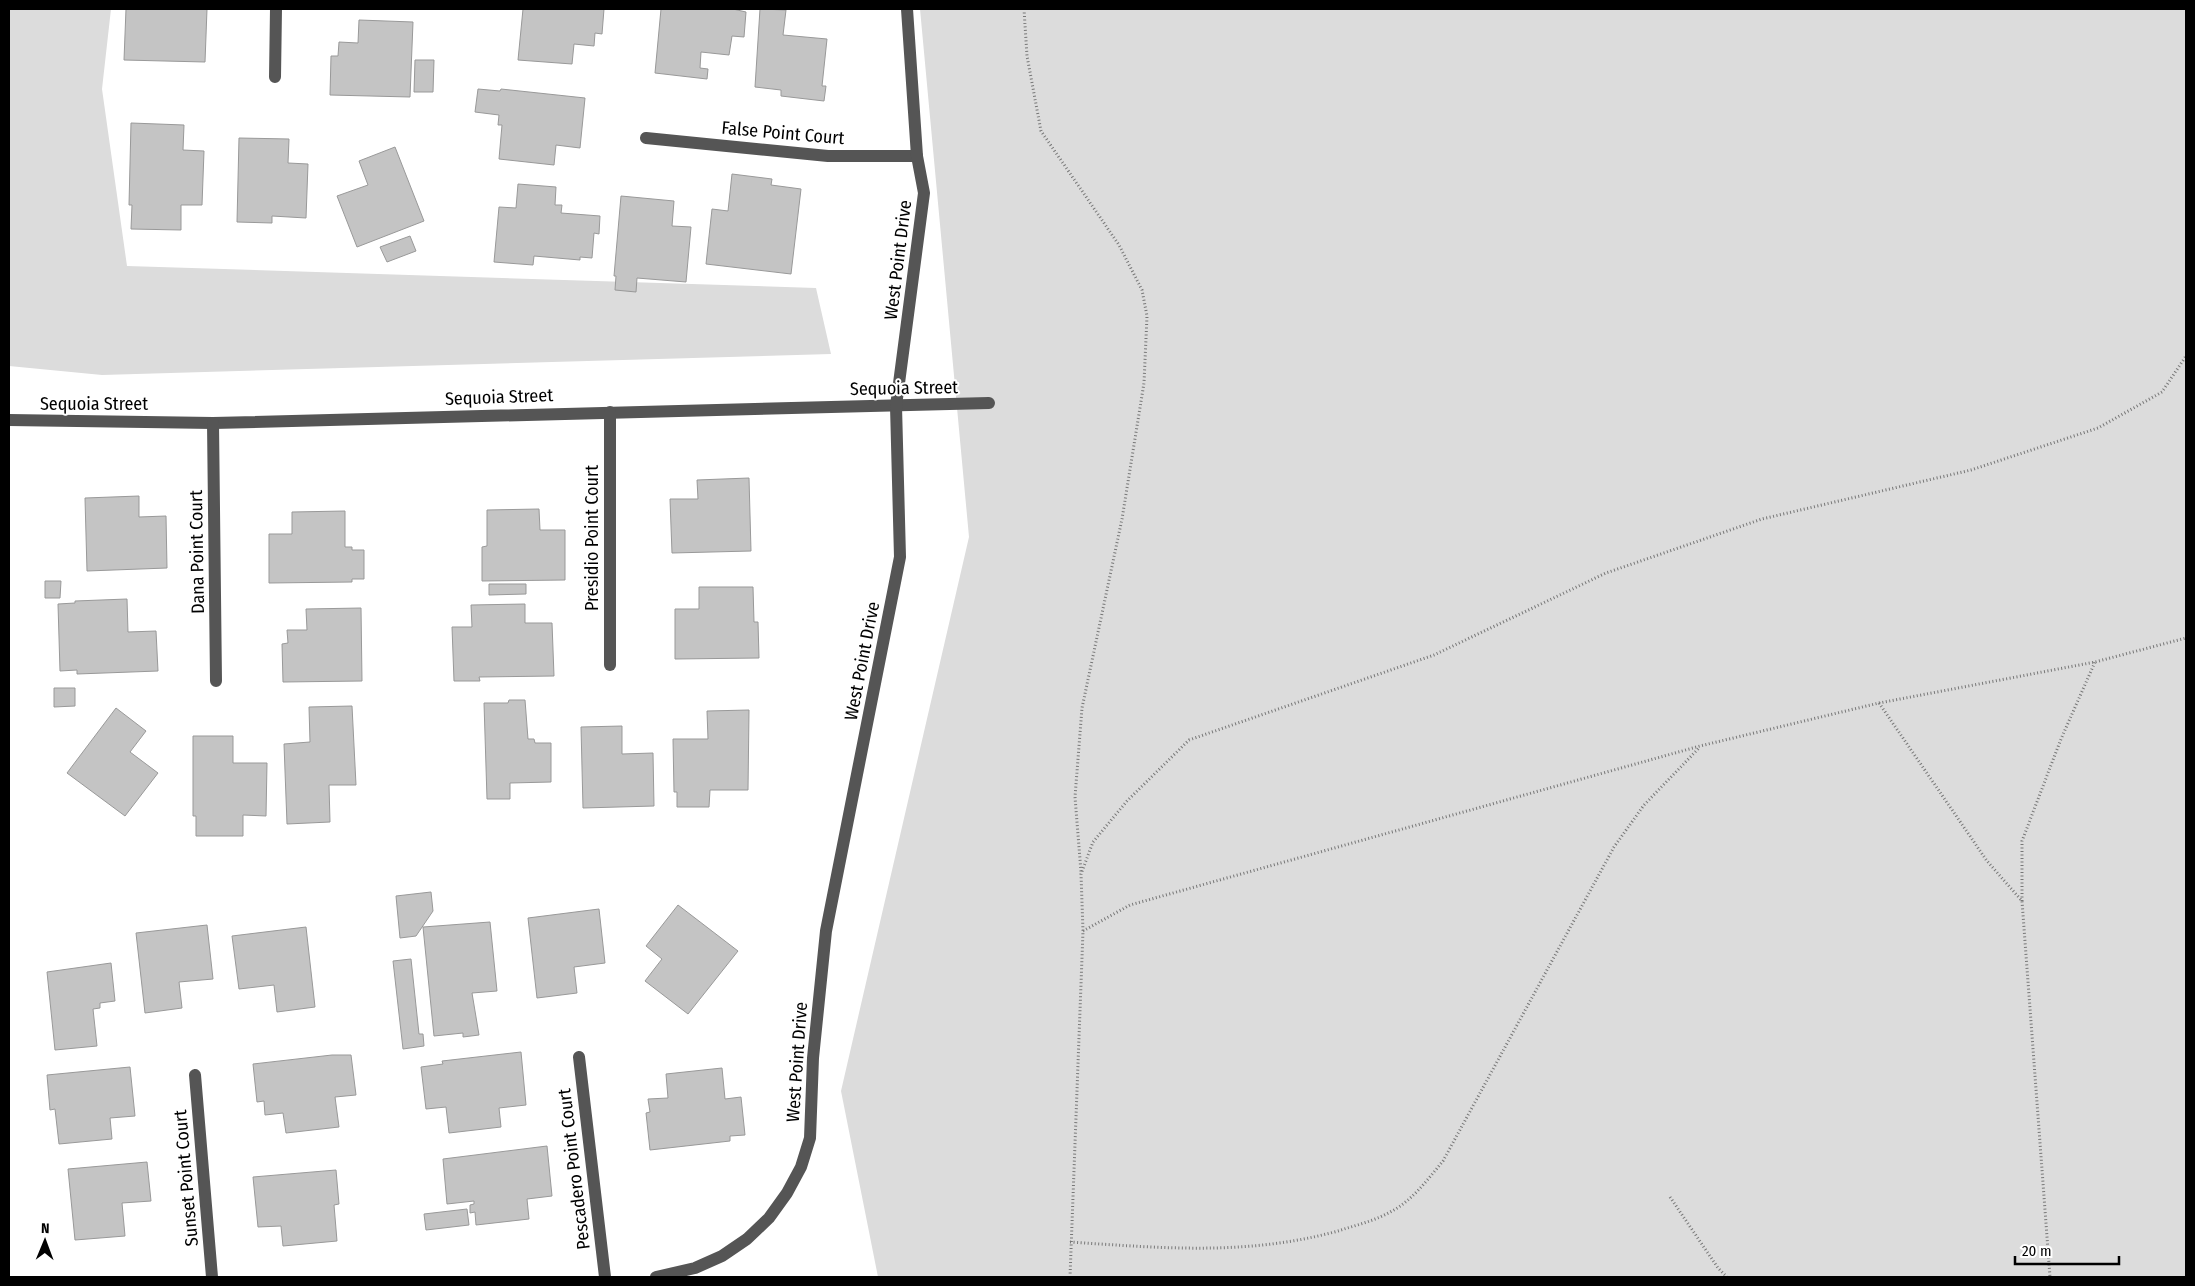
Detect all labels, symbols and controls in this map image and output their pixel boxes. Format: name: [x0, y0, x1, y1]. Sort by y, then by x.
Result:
street label: False Point Court: [721, 117, 845, 149]
street label: West Point Drive: [880, 199, 916, 321]
street label: Sequoia Street: [850, 376, 958, 400]
street label: Sequoia Street: [445, 384, 554, 410]
street label: Sequoia Street: [40, 393, 148, 415]
street label: Presidio Point Court: [581, 465, 603, 611]
street label: Dana Point Court: [185, 490, 209, 614]
street label: West Point Drive: [840, 600, 884, 722]
street label: West Point Drive: [782, 1001, 812, 1123]
street label: Pescadero Point Court: [553, 1087, 595, 1251]
street label: Sunset Point Court: [169, 1109, 203, 1247]
north arrow: [20, 1216, 70, 1266]
text: N: [41, 1220, 50, 1237]
scale bar: [2015, 1234, 2119, 1266]
text: 20 m: [2022, 1242, 2052, 1260]

